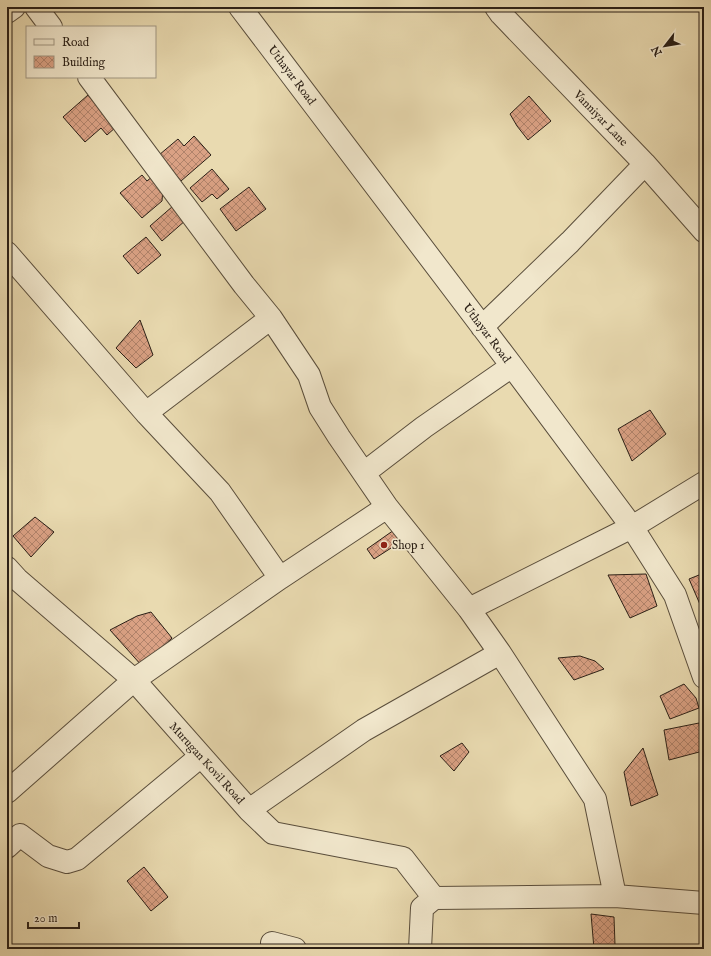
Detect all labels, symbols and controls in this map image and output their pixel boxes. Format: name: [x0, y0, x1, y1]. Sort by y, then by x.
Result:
legend: [26, 26, 156, 78]
north arrow: [645, 26, 685, 66]
text: Road: [62, 35, 90, 50]
street label: Uthayar Road: [264, 43, 319, 108]
text: N: [649, 43, 666, 59]
text: Building: [62, 55, 106, 70]
street label: Vanniyar Lane: [570, 87, 631, 150]
street label: Uthayar Road: [459, 301, 514, 366]
place label: Shop 1: [392, 538, 425, 554]
marker: Shop 1: [379, 540, 389, 550]
street label: Murugan Kovil Road: [166, 719, 248, 808]
scale bar: [28, 904, 79, 930]
text: 20 m: [34, 911, 57, 926]

